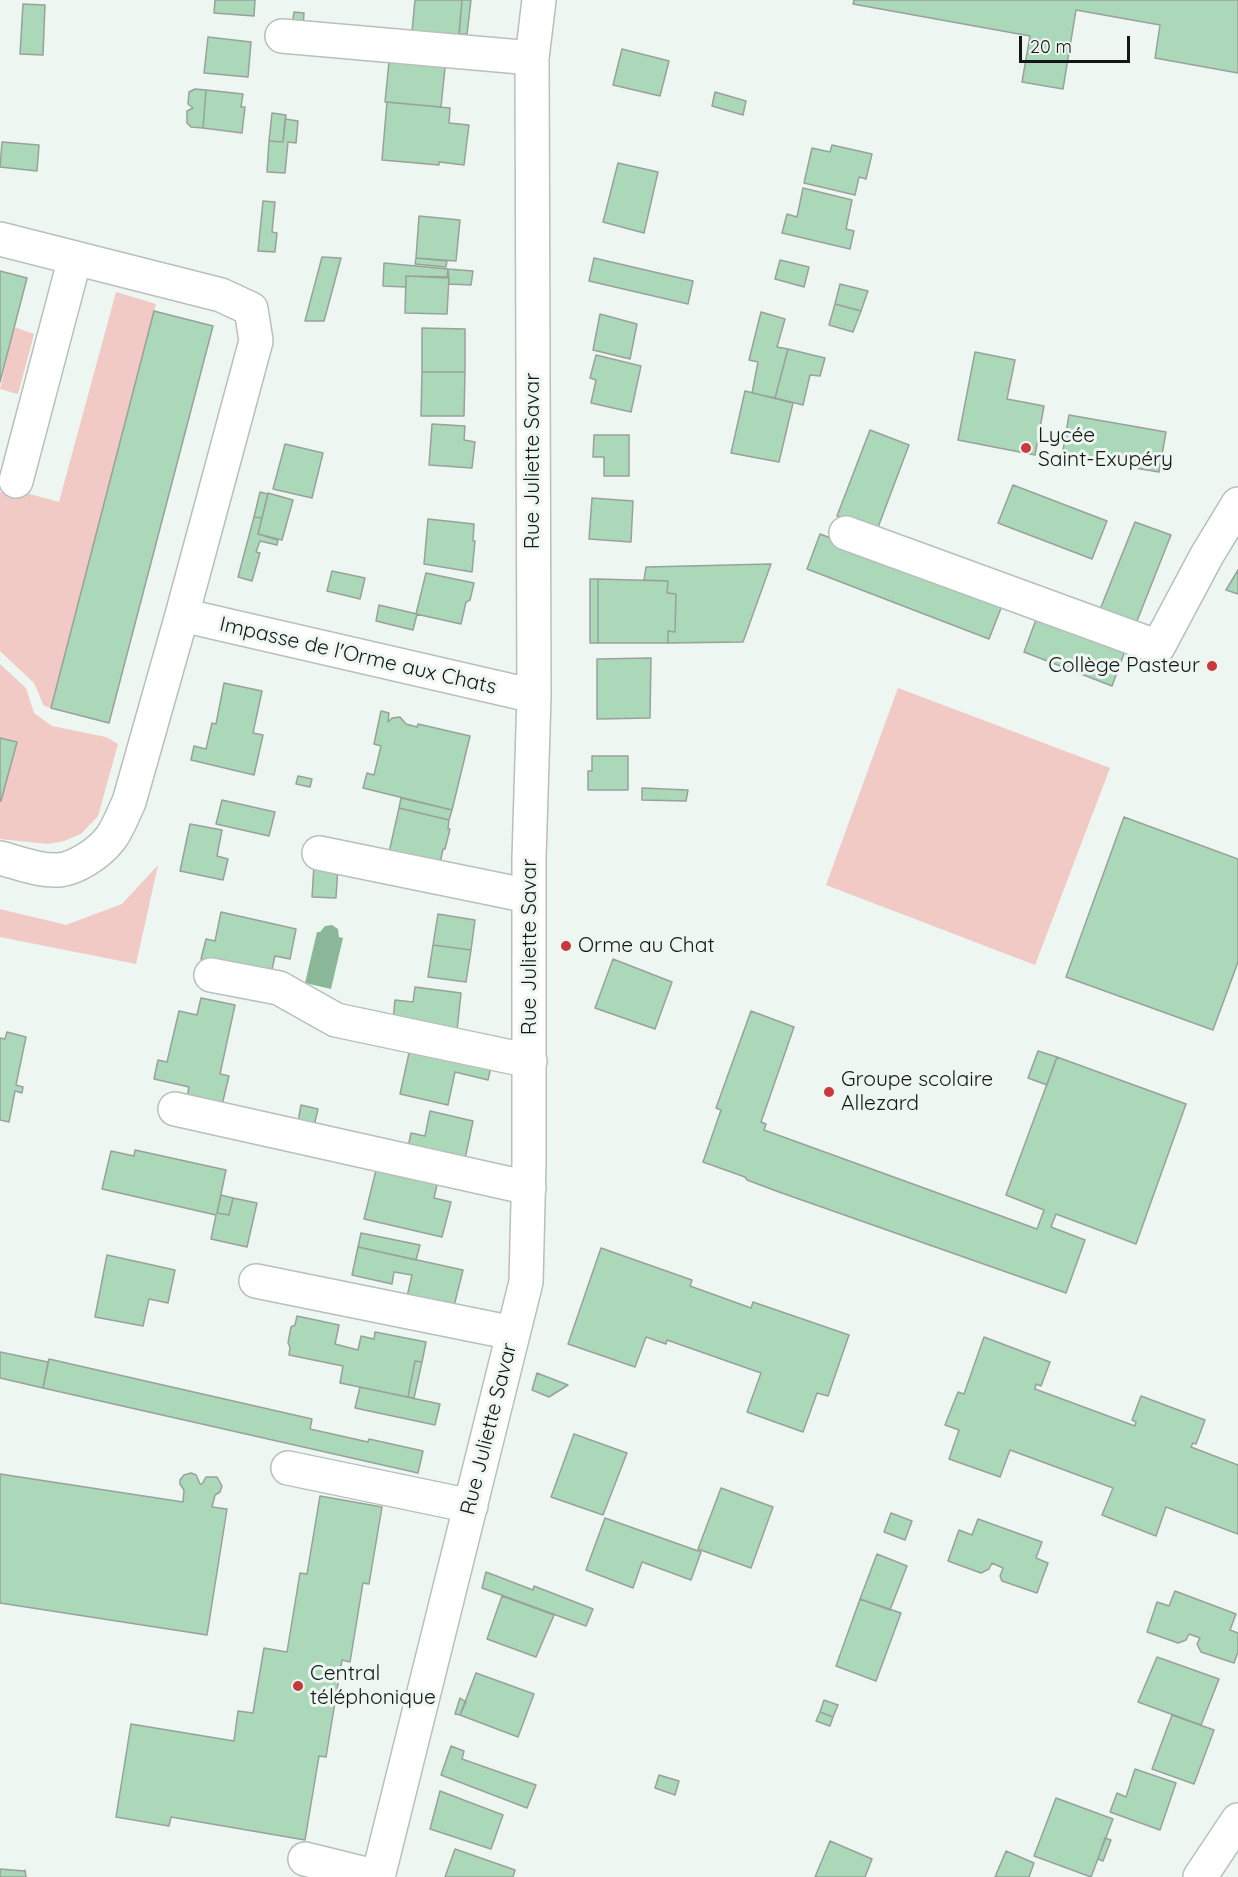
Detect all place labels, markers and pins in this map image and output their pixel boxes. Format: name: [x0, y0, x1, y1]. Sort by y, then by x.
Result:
place label: Lycée Saint-Exupéry: [1038, 423, 1173, 473]
marker: Lycée Saint-Exupéry: [1019, 441, 1033, 455]
place label: Collège Pasteur: [1048, 653, 1200, 679]
marker: Collège Pasteur: [1205, 659, 1219, 673]
place label: Orme au Chat: [578, 933, 715, 959]
marker: Orme au Chat: [559, 939, 573, 953]
place label: Groupe scolaire Allezard: [841, 1067, 993, 1117]
marker: Groupe scolaire Allezard: [822, 1085, 836, 1099]
place label: Central téléphonique: [310, 1661, 436, 1711]
marker: Central téléphonique: [291, 1679, 305, 1693]

